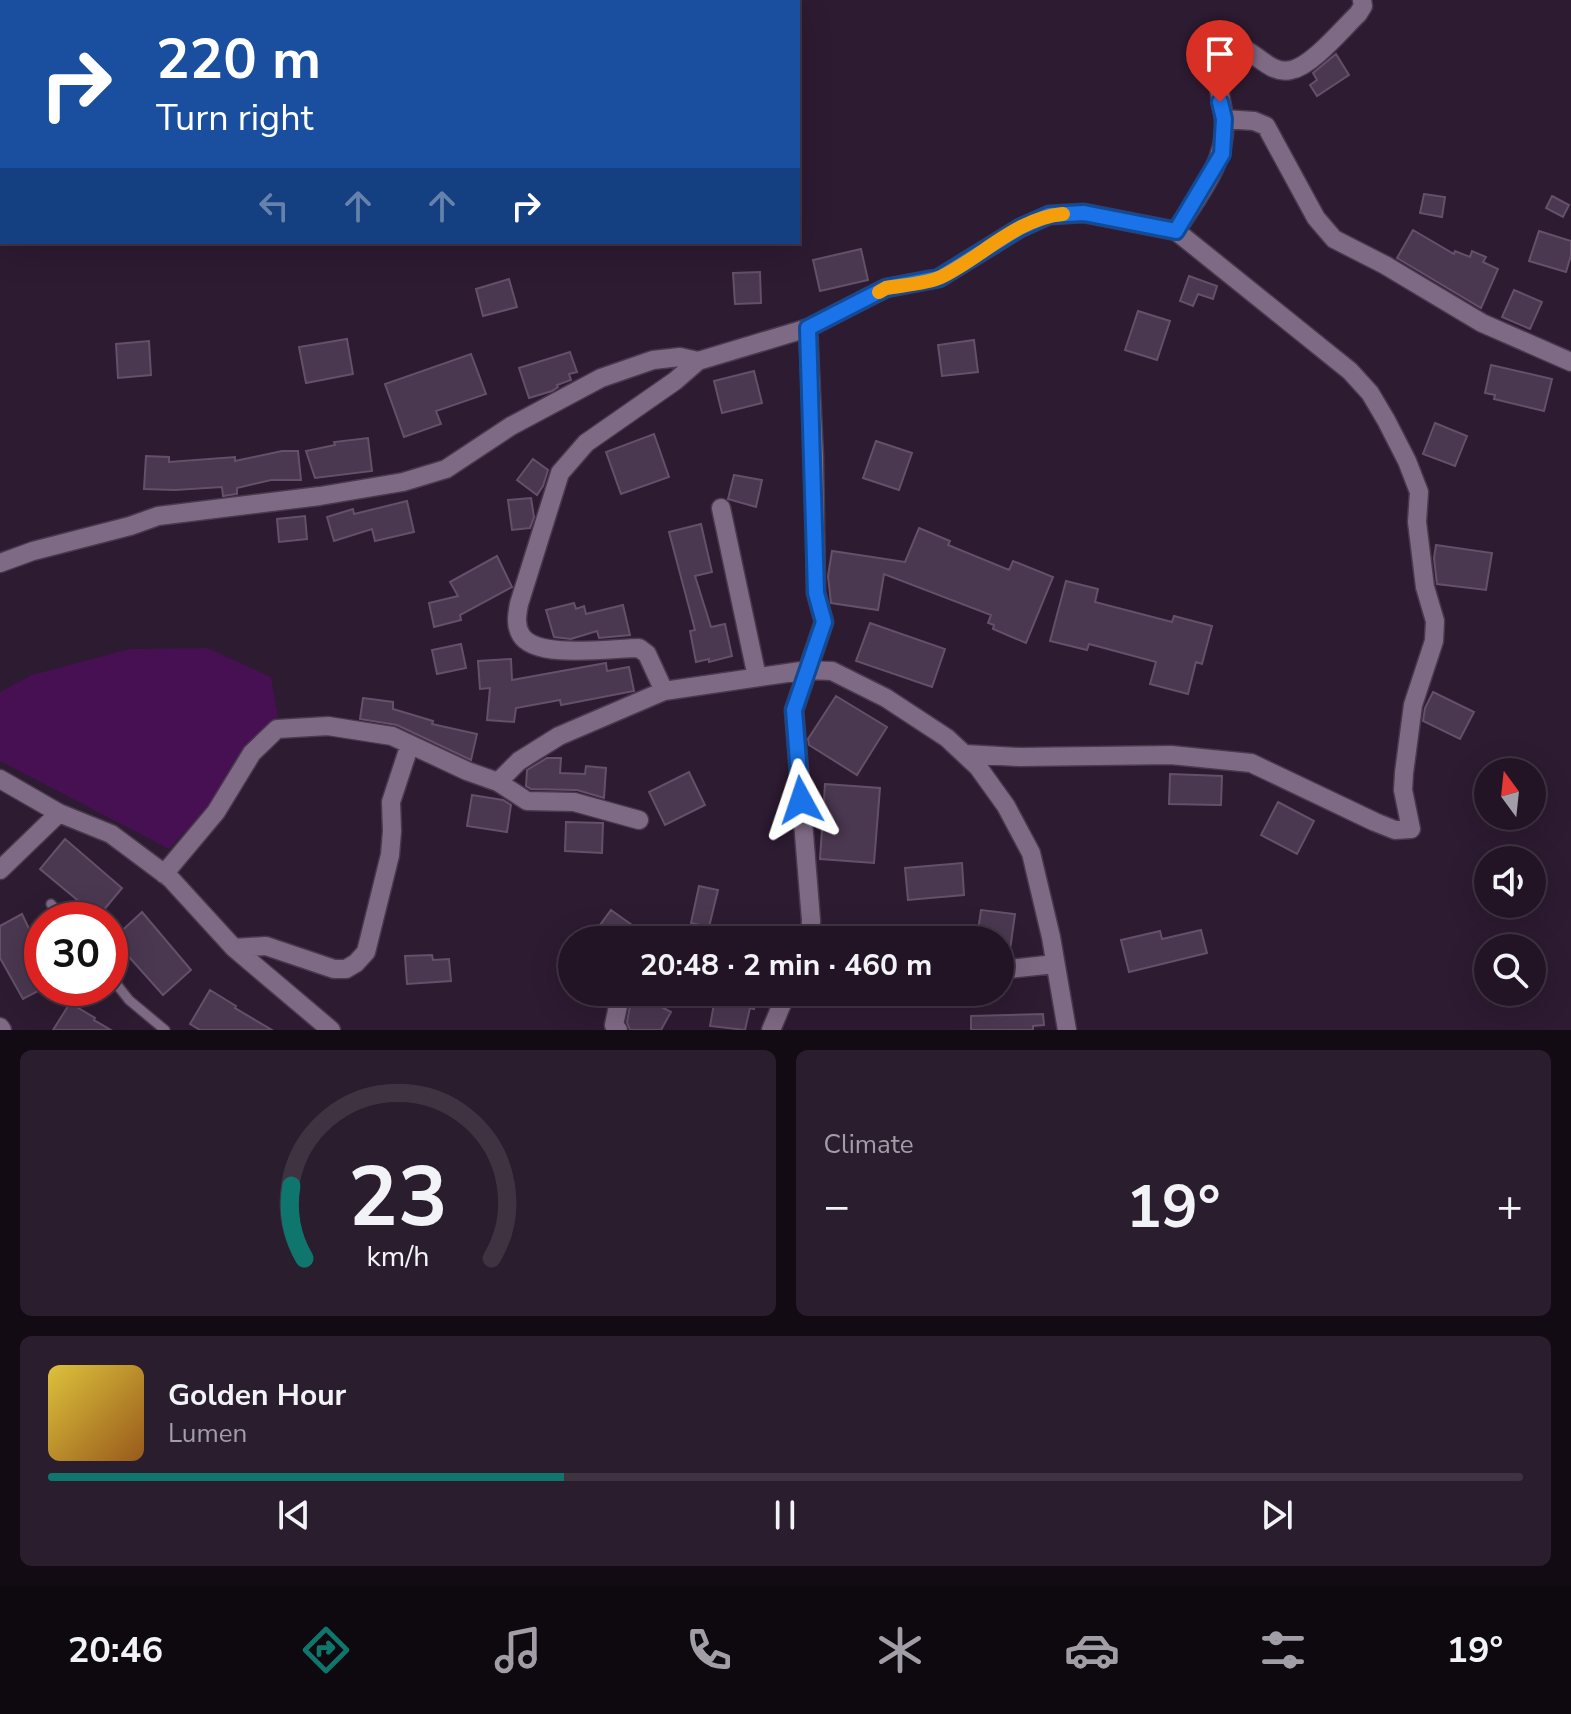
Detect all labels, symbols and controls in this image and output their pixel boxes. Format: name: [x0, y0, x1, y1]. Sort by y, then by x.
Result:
pin: [1186, 20, 1254, 102]
text: 220 m: [156, 21, 321, 98]
icon: right: [24, 32, 128, 136]
icon: arrive: [1198, 32, 1242, 76]
text: Turn right: [156, 94, 313, 143]
icon: left: [252, 184, 296, 228]
icon: ahead: [336, 184, 380, 228]
icon: ahead: [420, 184, 464, 228]
icon: right: [504, 184, 548, 228]
position arrow: [759, 758, 843, 842]
north arrow: [1474, 758, 1546, 830]
map controls: [1474, 758, 1546, 1006]
button: sound: [1474, 846, 1546, 918]
speed limit sign: 30: [24, 902, 128, 1006]
button: search: [1474, 934, 1546, 1006]
text: 20:48 · 2 min · 460 m: [640, 945, 932, 986]
text: Climate: [824, 1127, 914, 1162]
text: 23: [348, 1141, 448, 1254]
text: 19°: [1126, 1166, 1221, 1248]
text: −: [824, 1177, 850, 1237]
text: +: [1497, 1177, 1523, 1237]
text: km/h: [366, 1237, 429, 1276]
text: Golden Hour: [168, 1375, 346, 1416]
text: Lumen: [168, 1416, 247, 1451]
icon: previous: [272, 1493, 316, 1537]
icon: pause: [763, 1493, 807, 1537]
icon: next: [1255, 1493, 1299, 1537]
icon: directions: [298, 1622, 354, 1678]
icon: music: [490, 1622, 546, 1678]
icon: phone: [681, 1622, 737, 1678]
icon: climate: [872, 1622, 928, 1678]
icon: car: [1064, 1622, 1120, 1678]
icon: filters: [1255, 1622, 1311, 1678]
text: 20:46: [68, 1626, 163, 1675]
text: 19°: [1446, 1626, 1503, 1675]

